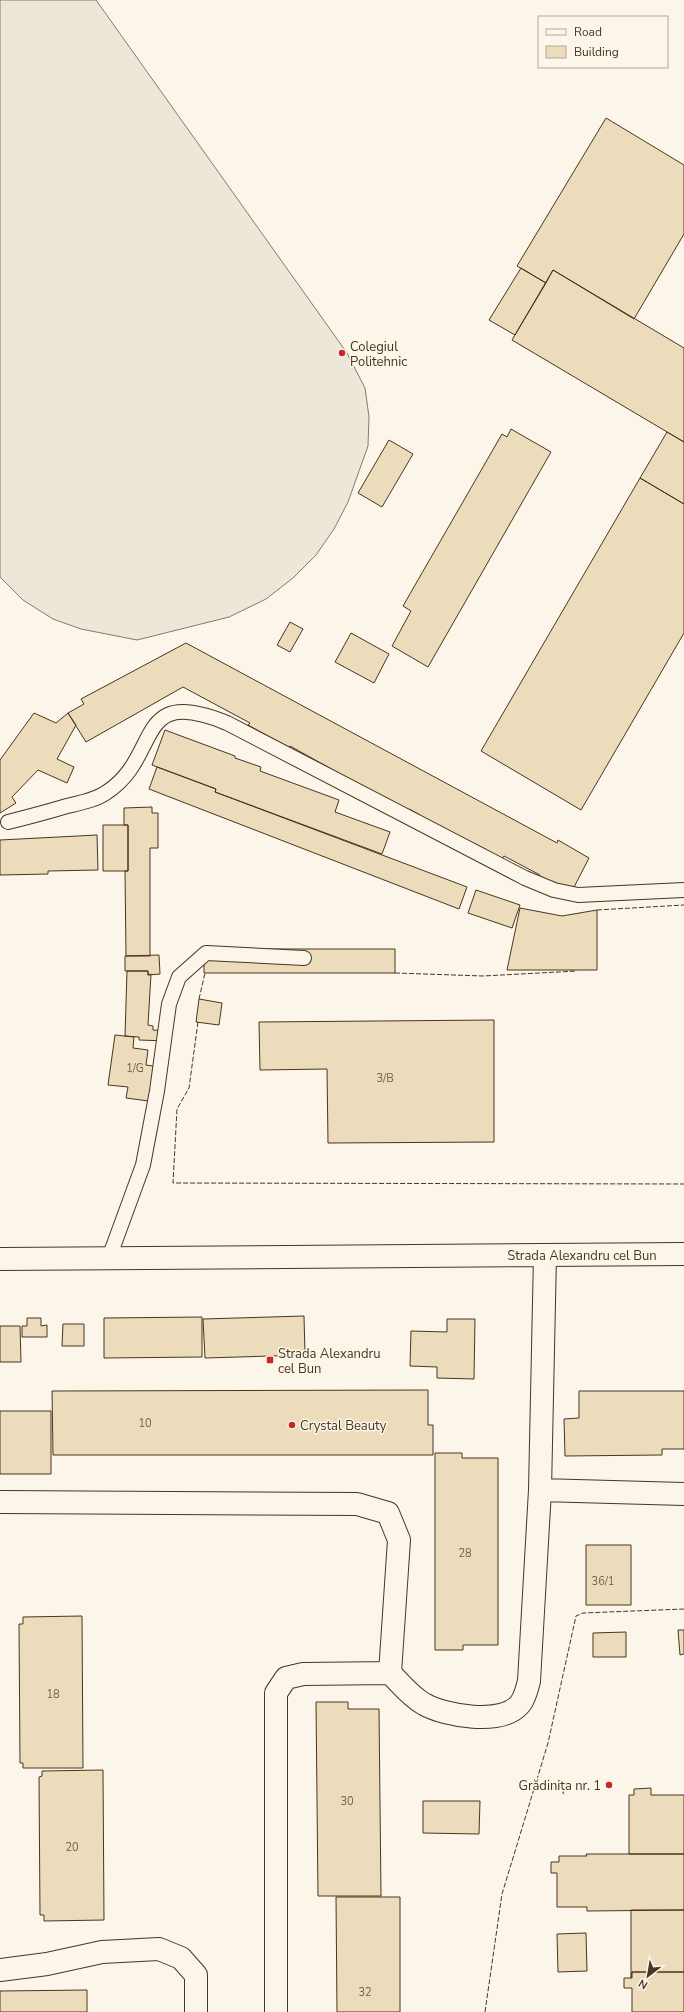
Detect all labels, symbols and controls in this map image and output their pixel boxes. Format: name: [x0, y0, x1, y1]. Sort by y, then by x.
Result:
legend: [538, 16, 668, 68]
text: Road: [574, 24, 602, 40]
text: Building: [574, 44, 619, 60]
place label: Colegiul Politehnic: [350, 338, 407, 371]
marker: Colegiul Politehnic: [337, 348, 347, 358]
house number: 1/G: [126, 1061, 144, 1076]
house number: 3/B: [376, 1071, 394, 1086]
street label: Strada Alexandru cel Bun: [507, 1247, 657, 1265]
place label: Strada Alexandru cel Bun: [278, 1345, 381, 1378]
marker: Strada Alexandru cel Bun: [265, 1355, 275, 1365]
house number: 10: [138, 1416, 152, 1431]
place label: Crystal Beauty: [300, 1417, 387, 1435]
marker: Crystal Beauty: [287, 1420, 297, 1430]
house number: 28: [458, 1546, 472, 1561]
house number: 36/1: [592, 1574, 614, 1589]
house number: 18: [46, 1687, 60, 1702]
place label: Grădinița nr. 1: [518, 1777, 601, 1795]
marker: Grădinița nr. 1: [604, 1780, 614, 1790]
house number: 30: [340, 1794, 354, 1809]
house number: 20: [65, 1840, 79, 1855]
north arrow: [628, 1956, 668, 1996]
text: N: [636, 1976, 650, 1993]
house number: 32: [358, 1985, 372, 2000]

